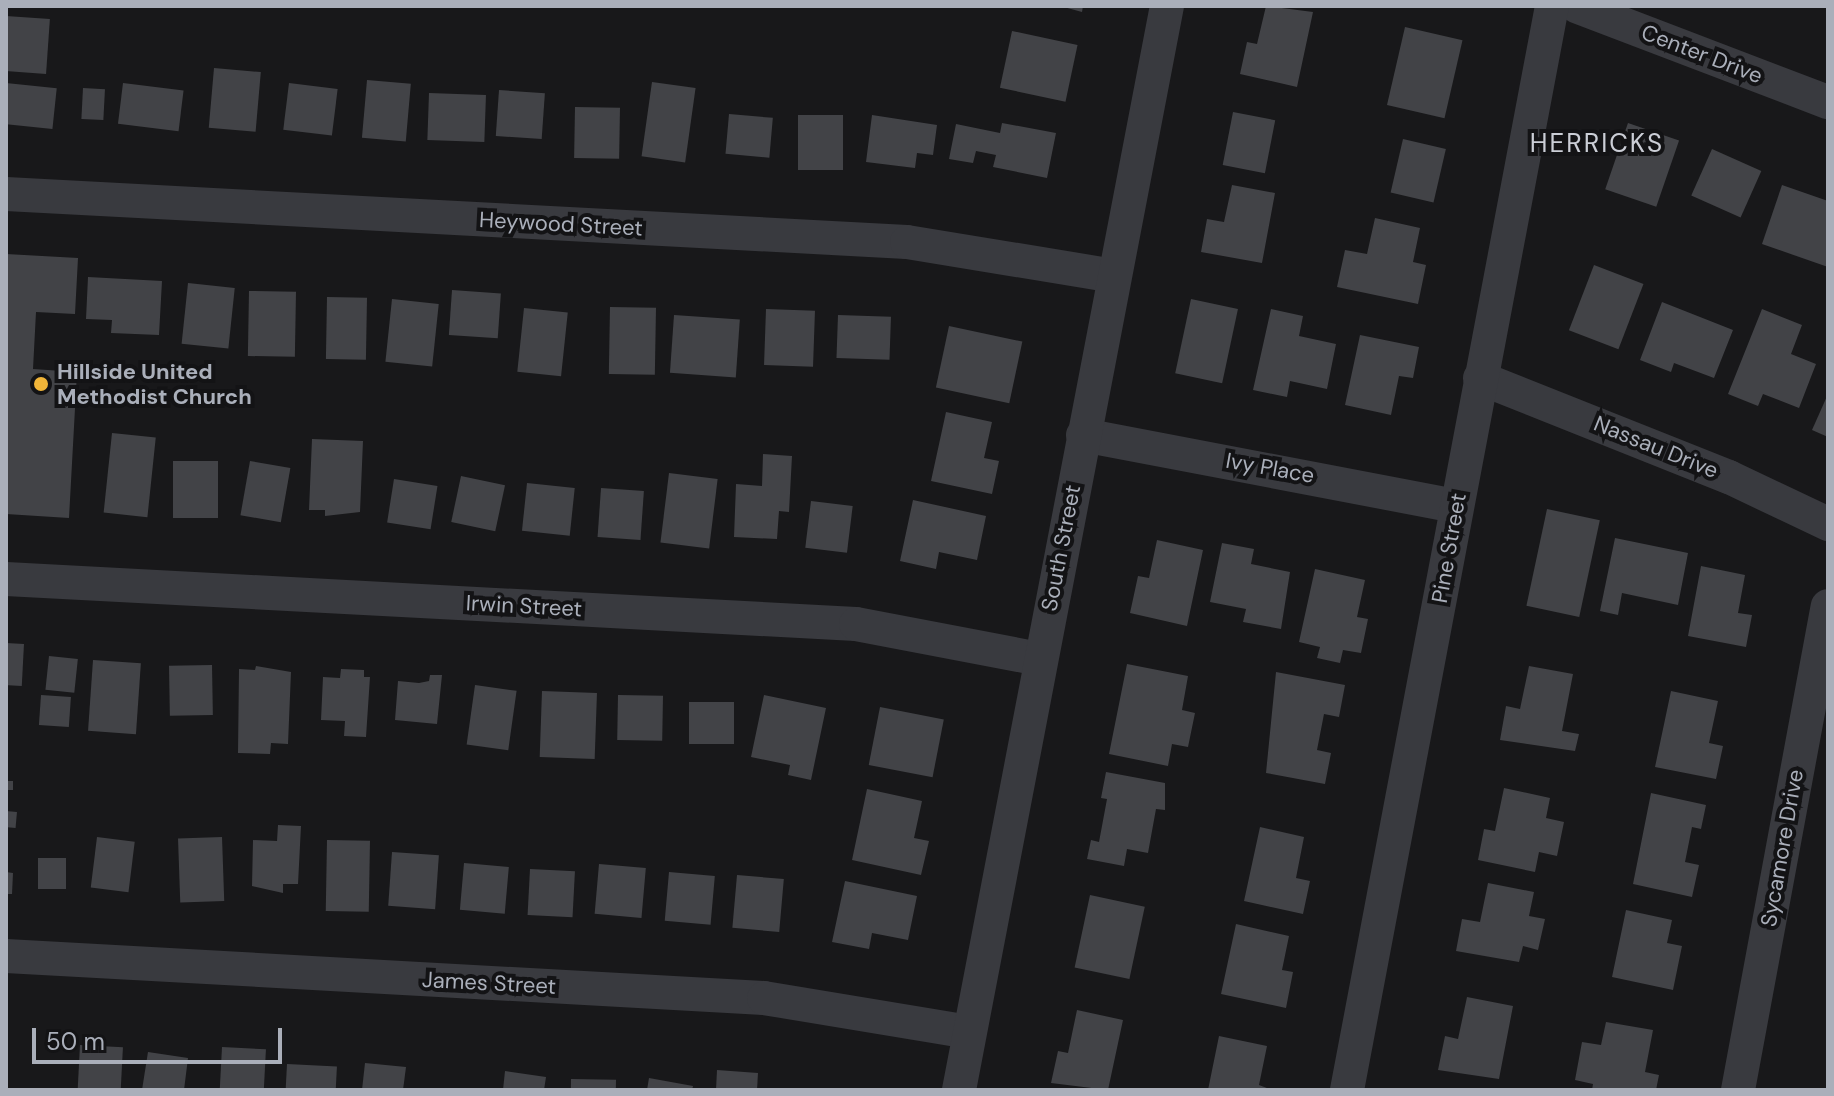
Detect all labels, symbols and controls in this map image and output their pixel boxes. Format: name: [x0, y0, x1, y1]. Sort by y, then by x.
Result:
street label: Center Drive: [1638, 19, 1766, 89]
district label: HERRICKS: [1530, 128, 1664, 160]
street label: Heywood Street: [479, 207, 643, 241]
place label: Hillside United Methodist Church: [57, 358, 252, 410]
marker: Hillside United Methodist Church: [32, 375, 50, 393]
street label: Nassau Drive: [1590, 410, 1722, 484]
street label: Ivy Place: [1224, 447, 1316, 489]
street label: South Street: [1036, 483, 1086, 613]
street label: Pine Street: [1426, 491, 1472, 605]
street label: Irwin Street: [465, 590, 583, 622]
street label: Sycamore Drive: [1755, 767, 1809, 929]
street label: James Street: [421, 966, 557, 1000]
scale bar: [36, 1012, 286, 1062]
text: 50 m: [46, 1026, 105, 1057]

